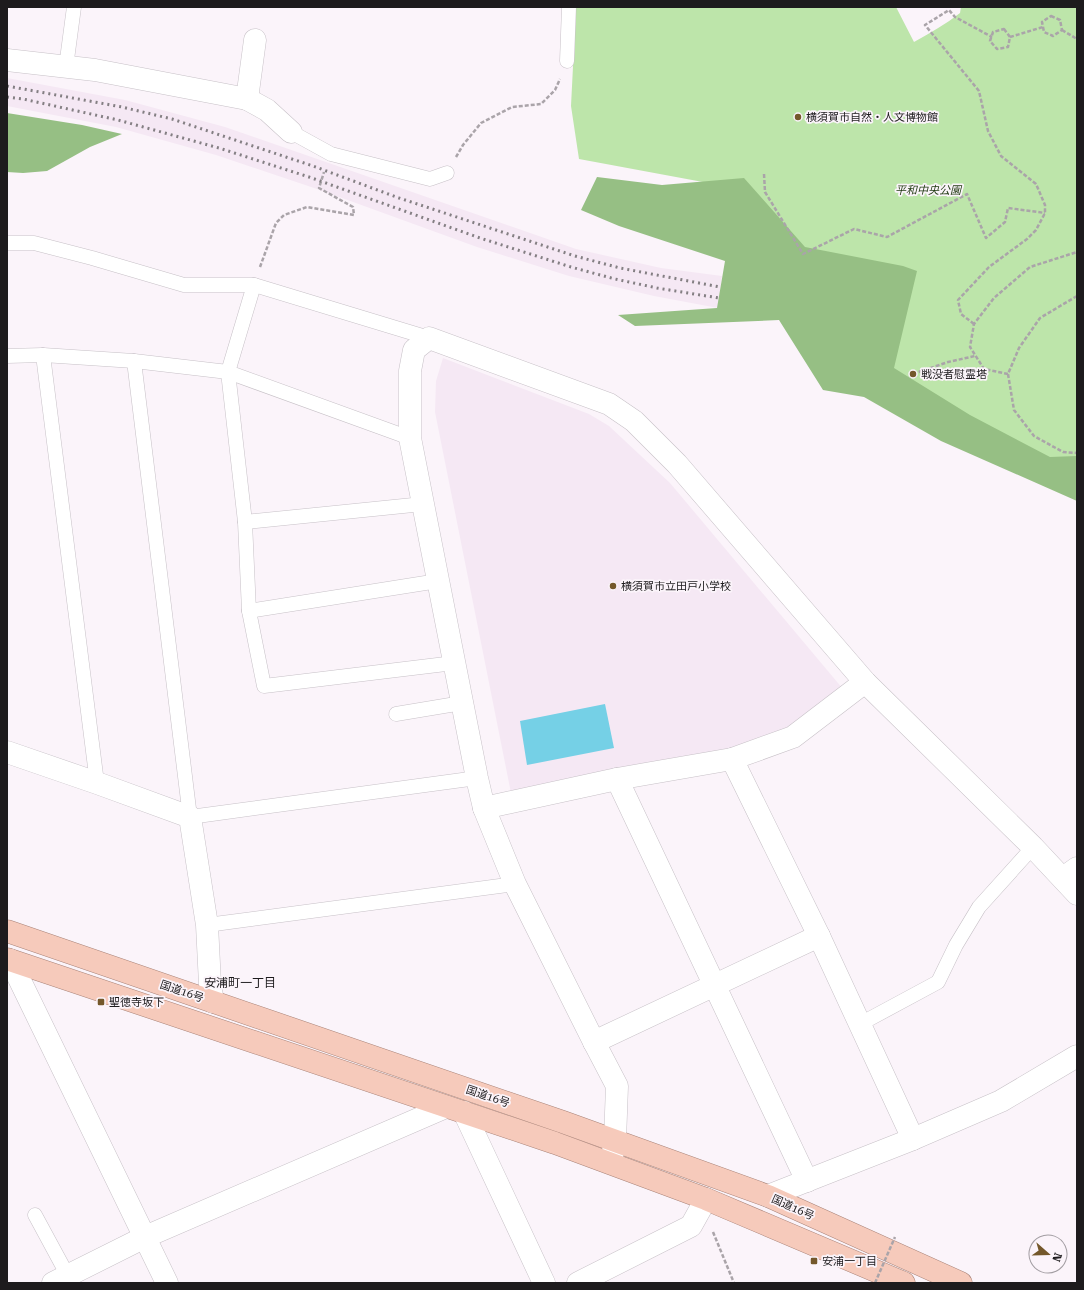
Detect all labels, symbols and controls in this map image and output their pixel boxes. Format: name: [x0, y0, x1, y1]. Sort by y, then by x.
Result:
place label: 横須賀市自然・人文博物館: [806, 111, 938, 124]
marker: 横須賀市自然・人文博物館: [793, 112, 803, 122]
park label: 平和中央公園: [895, 184, 963, 197]
place label: 戦没者慰霊塔: [921, 368, 987, 381]
marker: 戦没者慰霊塔: [908, 369, 918, 379]
place label: 横須賀市立田戸小学校: [621, 580, 731, 593]
marker: 横須賀市立田戸小学校: [608, 581, 618, 591]
district label: 安浦町一丁目: [204, 976, 276, 990]
street label: 国道16号: [158, 978, 205, 1005]
place label: 聖徳寺坂下: [109, 996, 164, 1009]
marker: 聖徳寺坂下: [96, 997, 106, 1007]
street label: 国道16号: [464, 1083, 511, 1110]
street label: 国道16号: [769, 1192, 816, 1223]
north arrow: [1028, 1234, 1068, 1274]
text: N: [1049, 1251, 1064, 1264]
place label: 安浦一丁目: [822, 1255, 877, 1268]
marker: 安浦一丁目: [809, 1256, 819, 1266]

